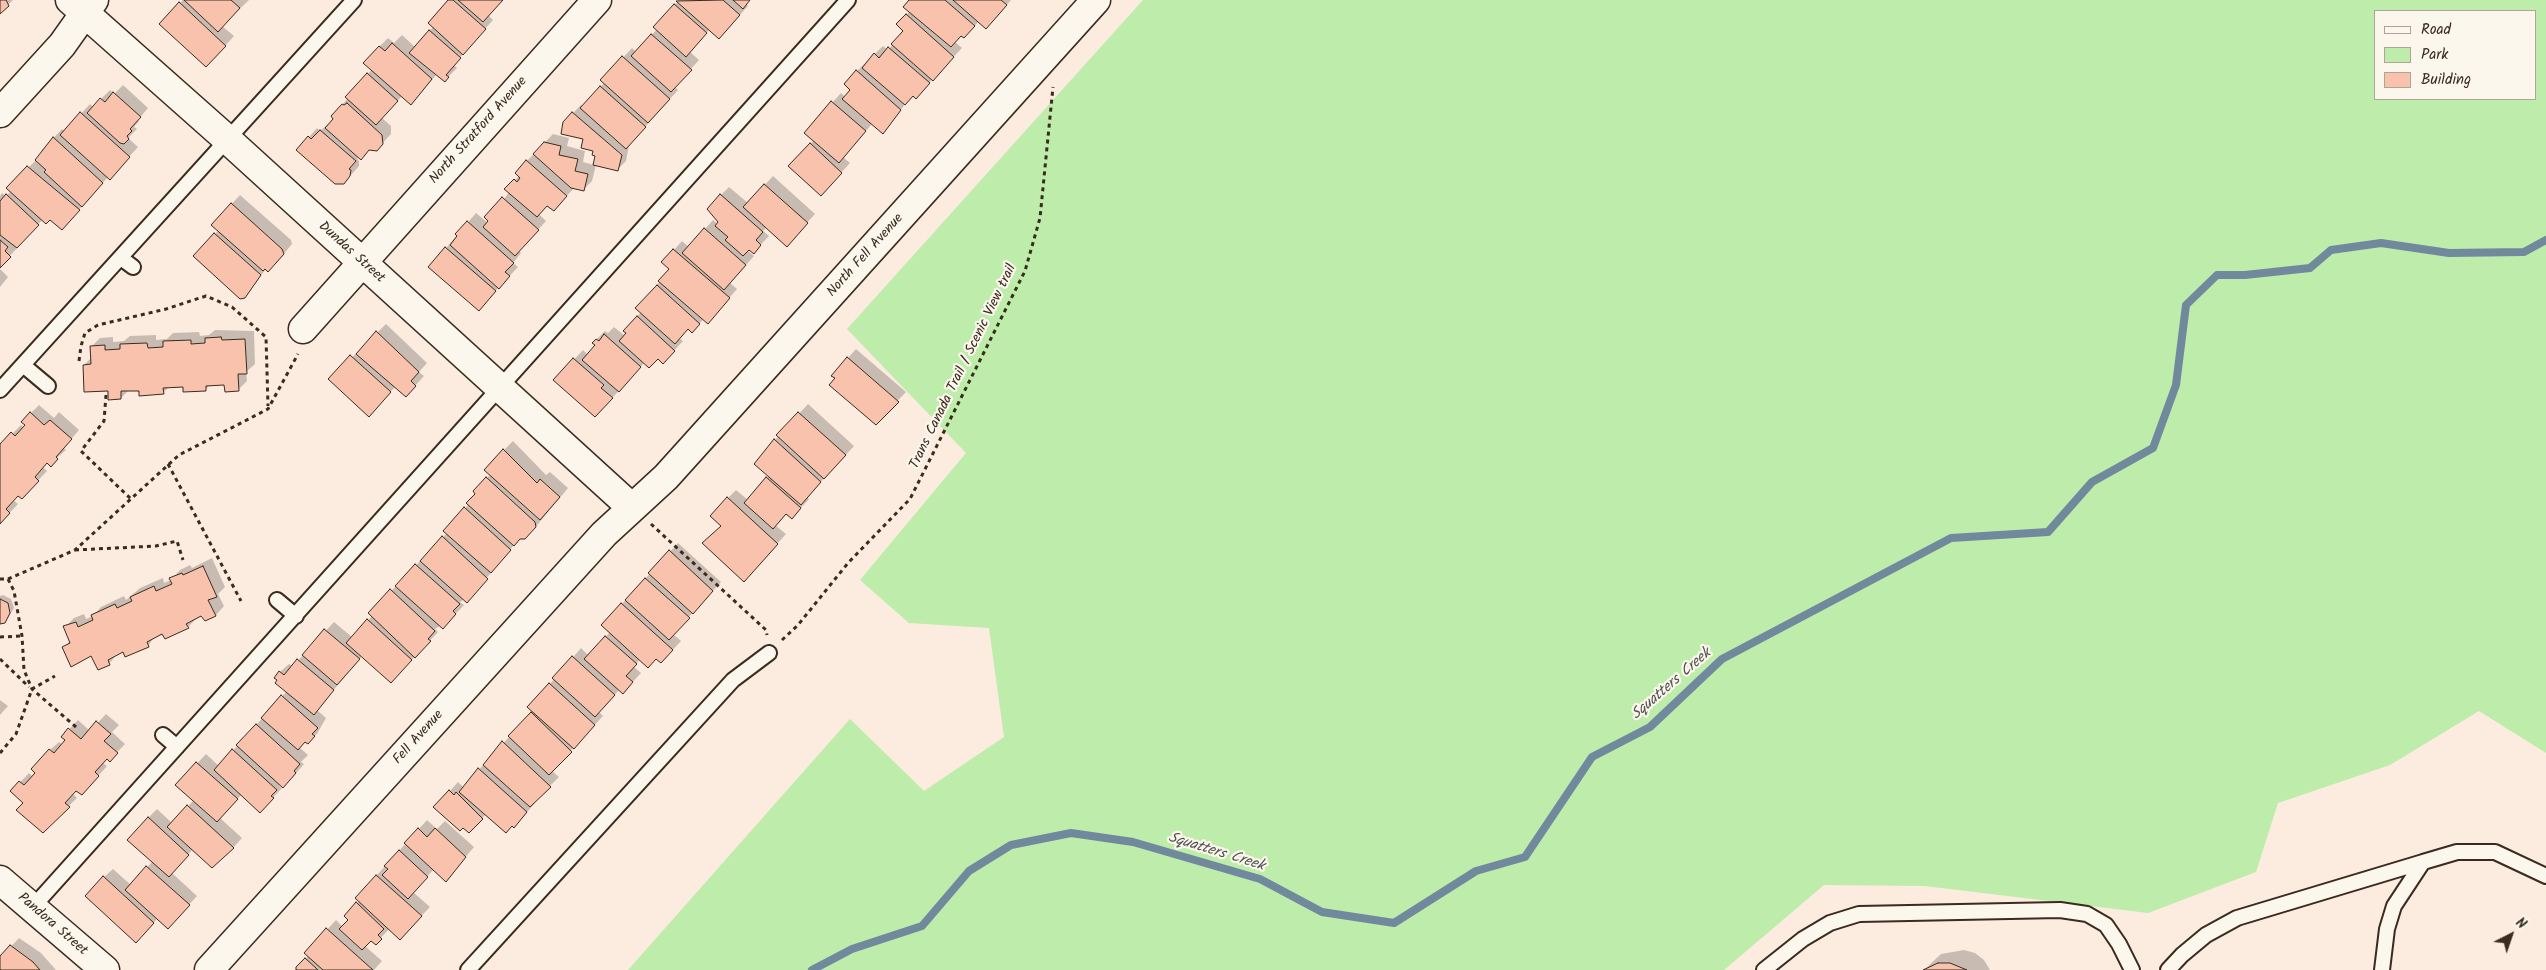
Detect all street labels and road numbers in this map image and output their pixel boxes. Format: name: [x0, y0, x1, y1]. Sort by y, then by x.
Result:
street label: North Stratford Avenue: [426, 74, 532, 188]
street label: North Fell Avenue: [824, 211, 908, 301]
street label: Dundas Street: [314, 219, 388, 287]
street label: Trans Canada Trail / Scenic View trail: [907, 262, 1021, 472]
street label: Fell Avenue: [390, 707, 448, 769]
street label: Pandora Street: [14, 890, 90, 960]

